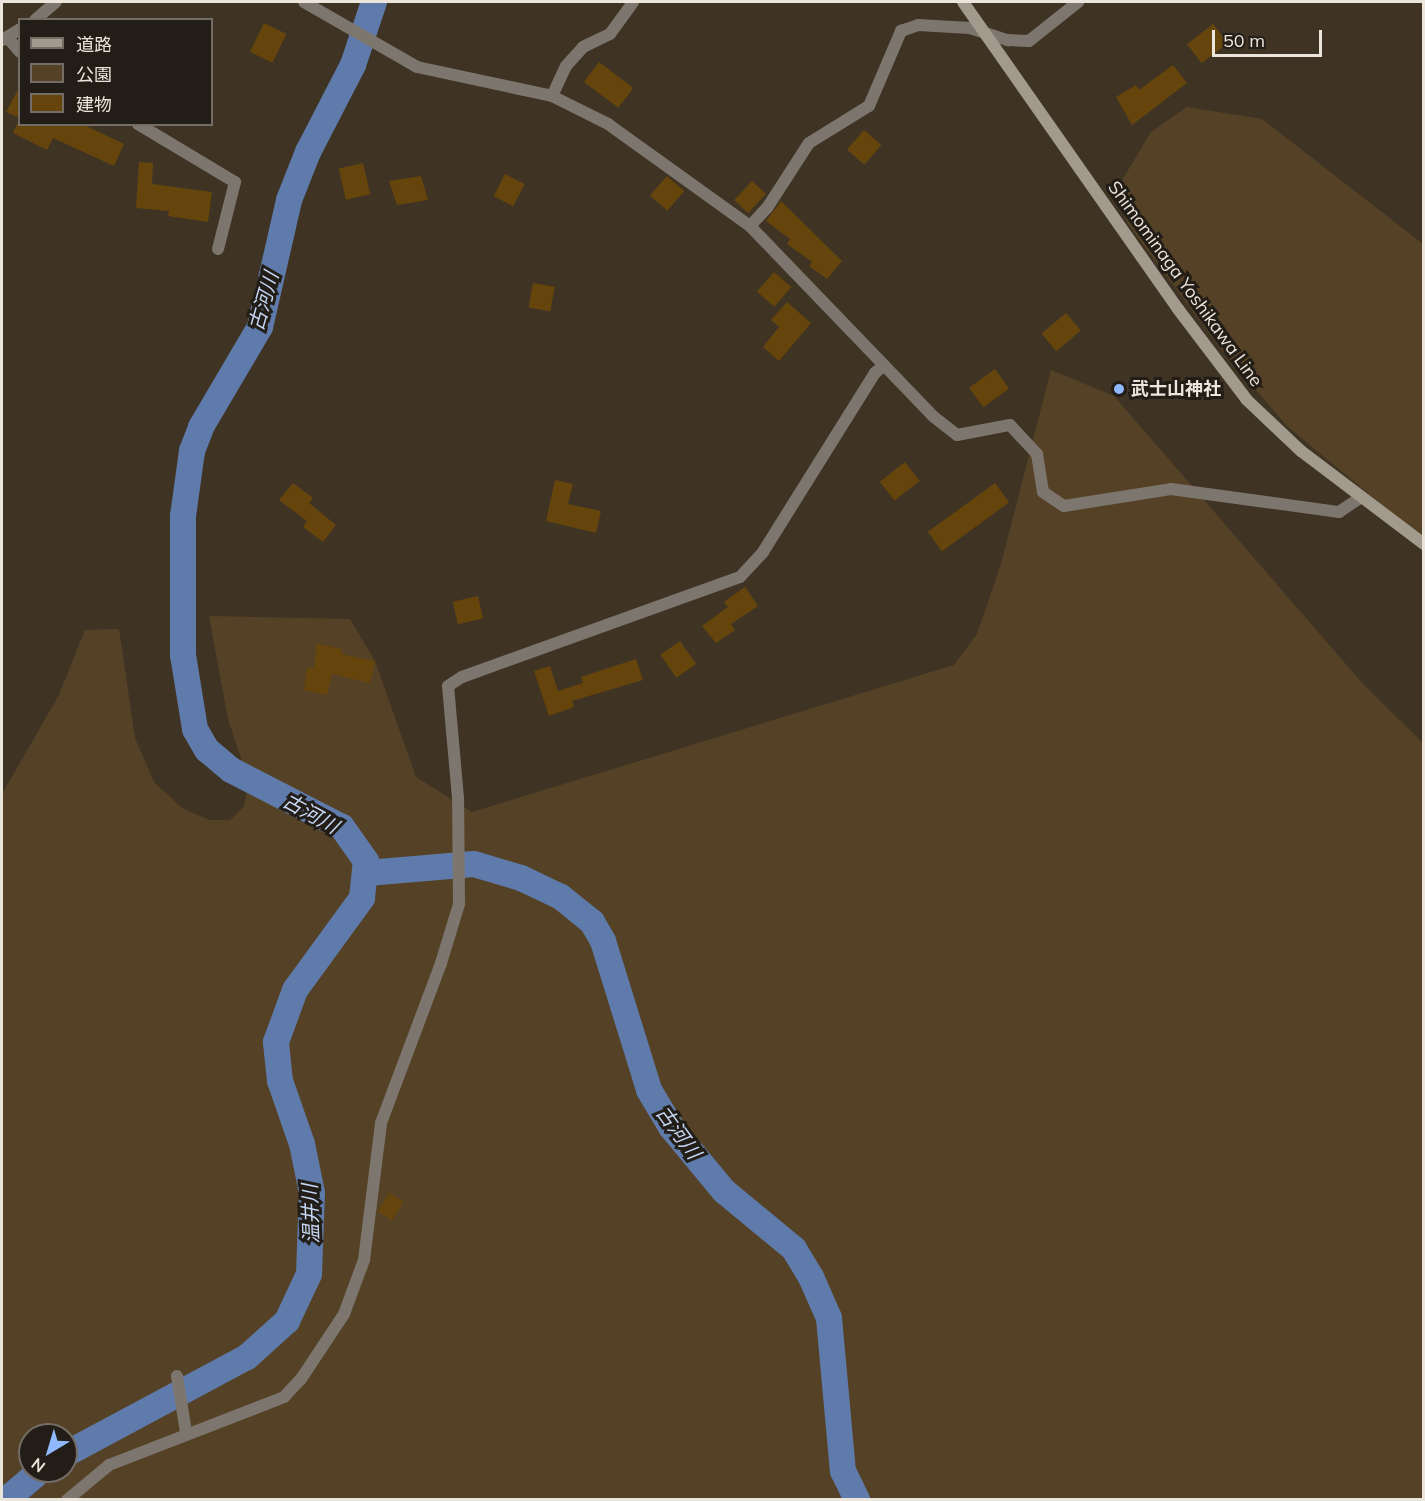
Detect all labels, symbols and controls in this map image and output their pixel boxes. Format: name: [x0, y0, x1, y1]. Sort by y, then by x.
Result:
legend: [18, 18, 213, 126]
scale bar: [1215, 18, 1324, 56]
text: 50 m: [1223, 29, 1265, 52]
text: 道路: [76, 33, 112, 56]
text: 公園: [76, 63, 112, 86]
text: 建物: [76, 93, 112, 116]
street label: Shimominaga Yoshikawa Line: [1103, 177, 1267, 391]
water label: 古河川: [243, 269, 283, 333]
place label: 武士山神社: [1131, 378, 1221, 400]
marker: 武士山神社: [1112, 382, 1126, 396]
water label: 古河川: [279, 788, 343, 838]
water label: 古河川: [652, 1101, 706, 1163]
water label: 温井川: [297, 1184, 323, 1244]
north arrow: [18, 1423, 78, 1483]
text: N: [27, 1454, 49, 1477]

